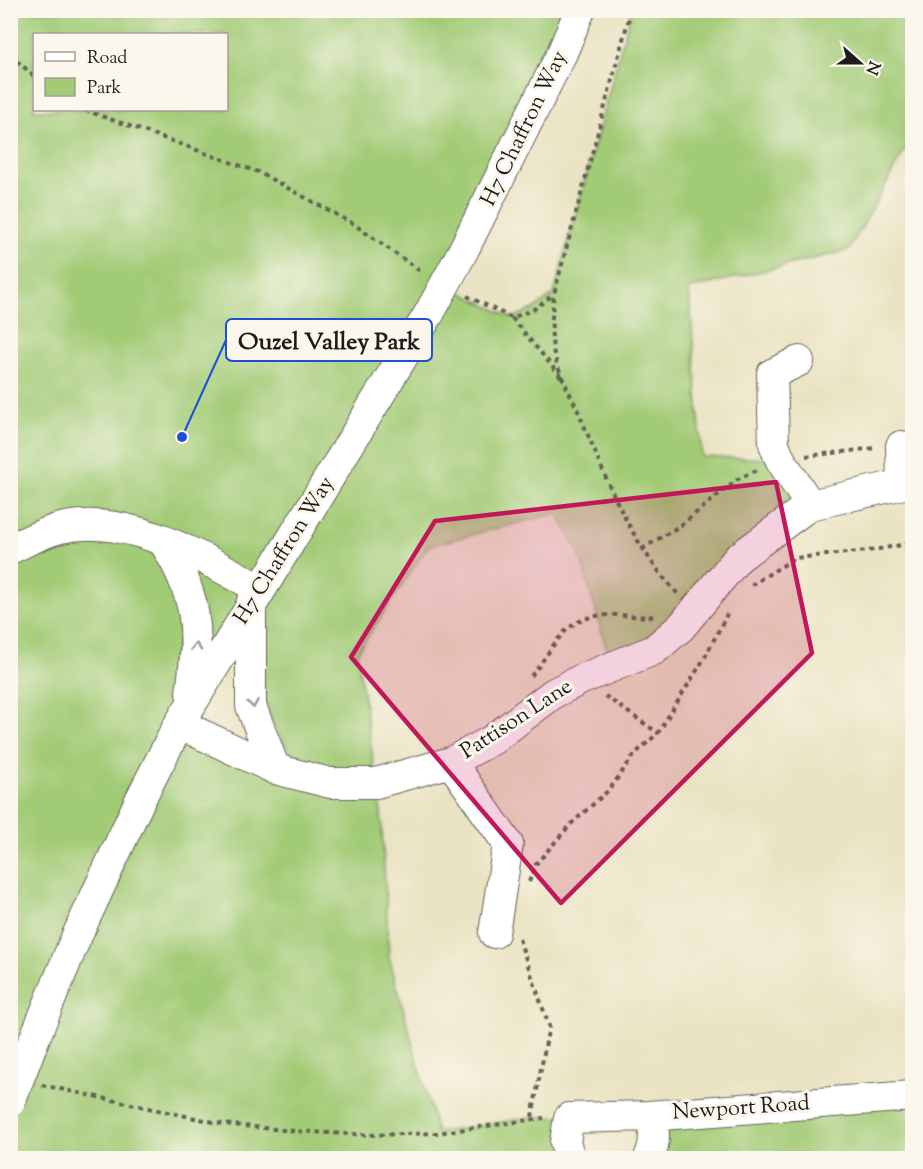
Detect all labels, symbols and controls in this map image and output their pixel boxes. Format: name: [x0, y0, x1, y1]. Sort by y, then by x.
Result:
legend: [33, 33, 228, 111]
north arrow: [830, 33, 890, 93]
text: Road: [87, 46, 127, 72]
street label: H7 Chaffron Way: [474, 46, 576, 212]
text: N: [859, 57, 885, 78]
text: Park: [87, 76, 122, 102]
callout: Ouzel Valley Park: [226, 319, 432, 361]
text: Ouzel Valley Park: [238, 326, 421, 360]
street label: H7 Chaffron Way: [227, 471, 343, 631]
one-way arrow: [190, 643, 202, 652]
street label: Pattison Lane: [455, 672, 579, 768]
one-way arrow: [246, 700, 258, 709]
street label: Newport Road: [671, 1088, 811, 1130]

